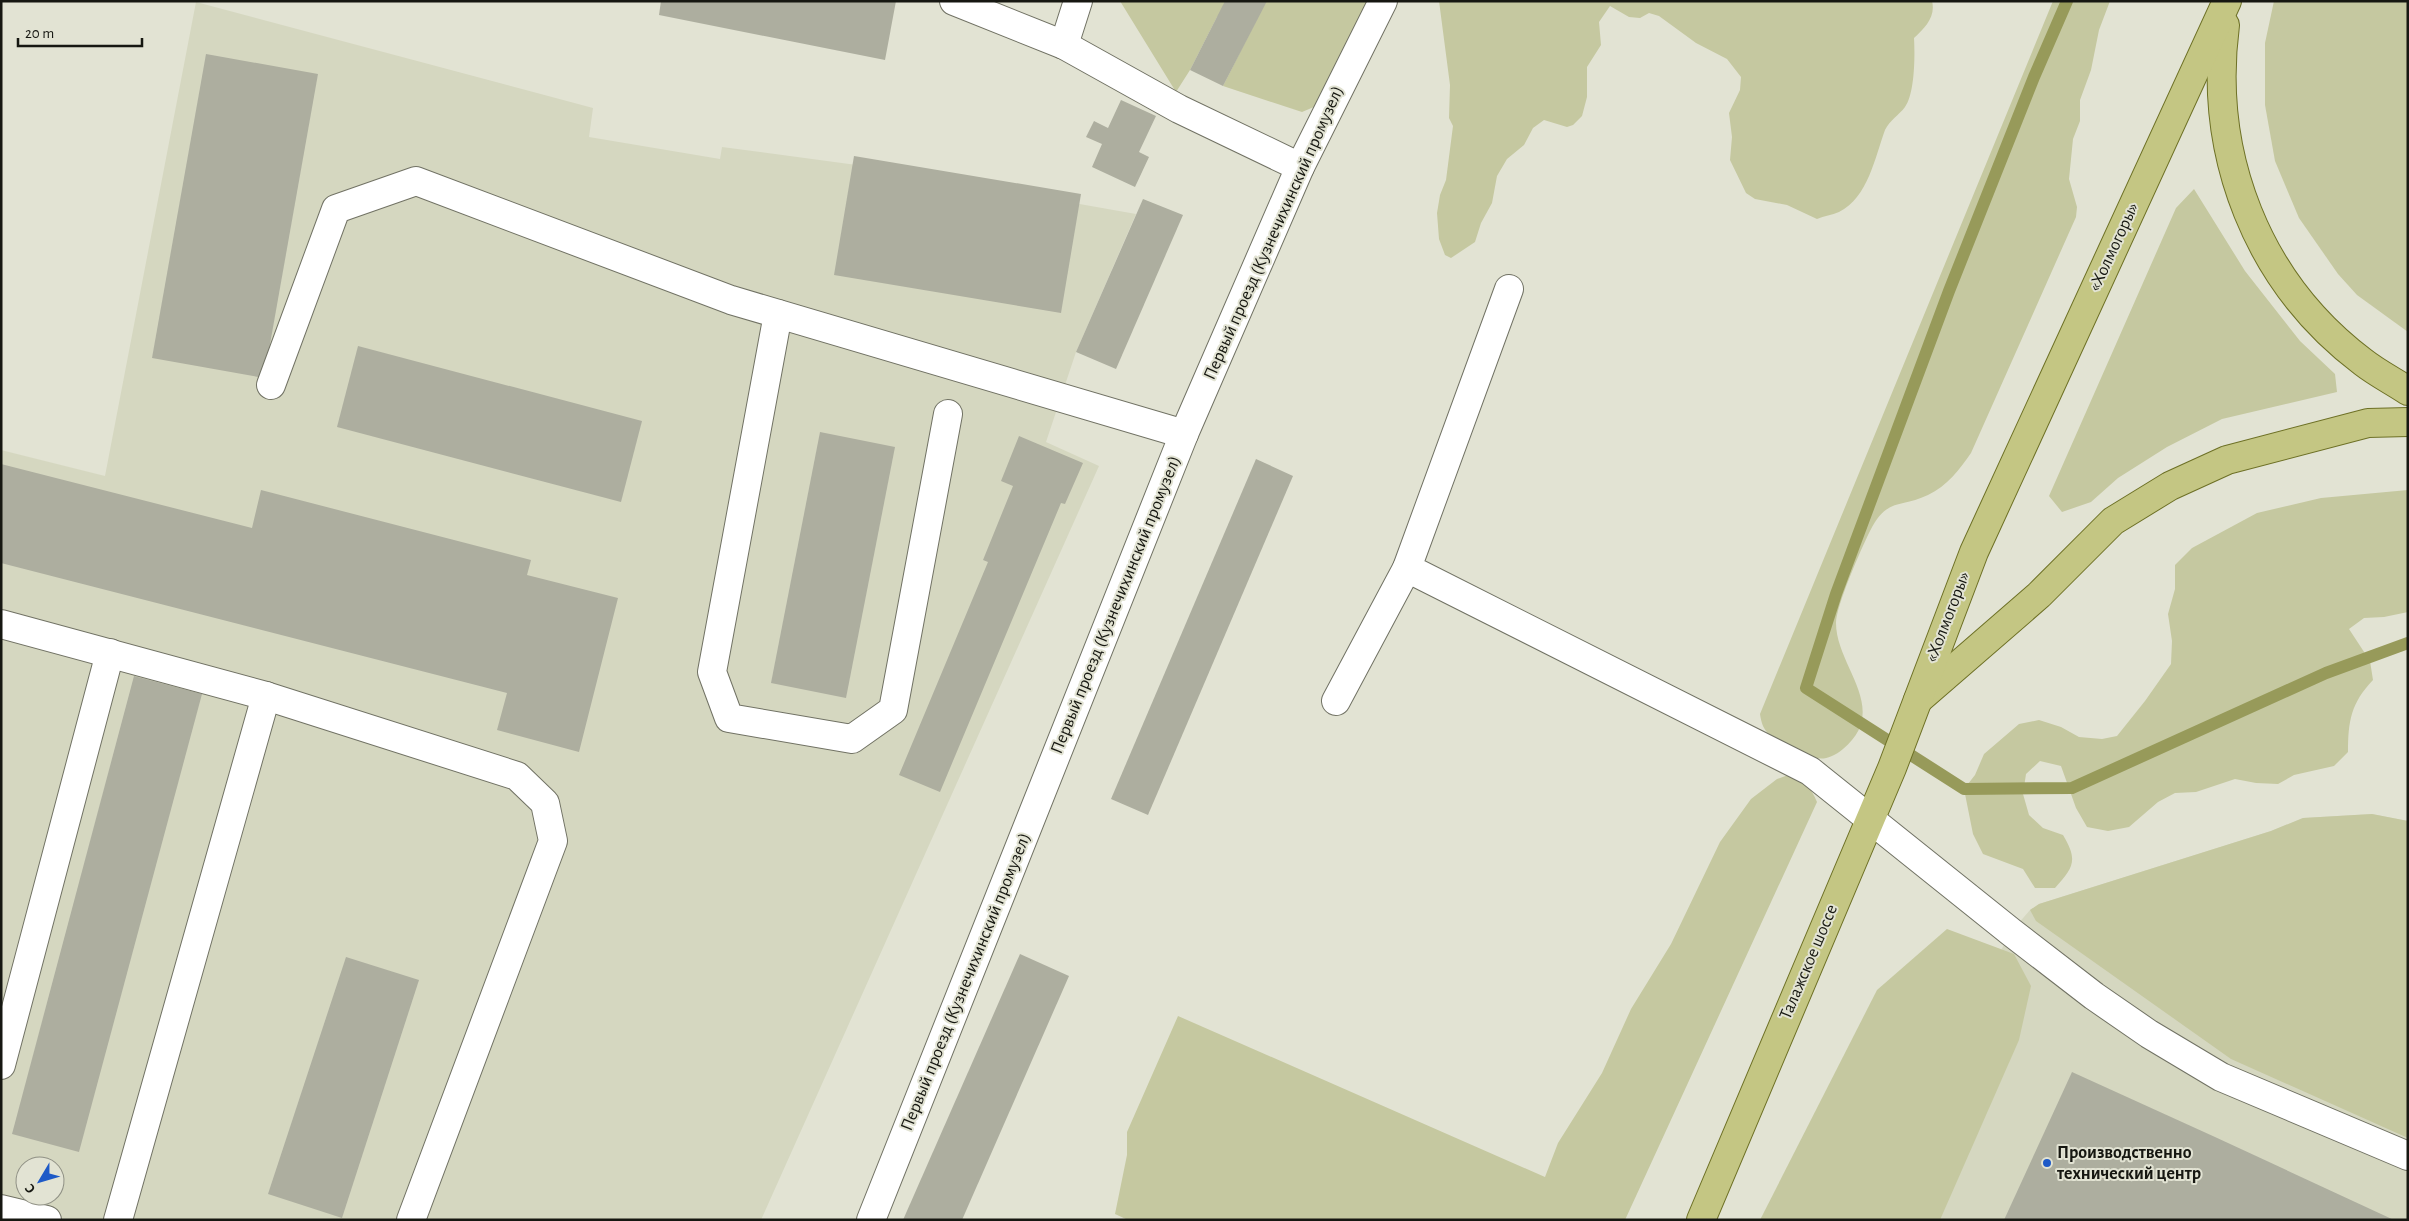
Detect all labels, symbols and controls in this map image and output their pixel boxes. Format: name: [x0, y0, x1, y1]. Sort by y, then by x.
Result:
scale bar: [18, 15, 141, 47]
text: 20 m: [25, 26, 54, 41]
street label: Первый проезд (Кузнечихинский промузел): [1201, 83, 1347, 383]
street label: «Холмогоры»: [2086, 200, 2142, 294]
street label: Первый проезд (Кузнечихинский промузел): [1048, 453, 1184, 757]
street label: «Холмогоры»: [1922, 569, 1974, 665]
street label: Первый проезд (Кузнечихинский промузел): [898, 830, 1034, 1134]
street label: Талажское шоссе: [1777, 902, 1841, 1022]
place label: Производственно технический центр: [2056, 1144, 2201, 1183]
north arrow: [15, 1156, 65, 1206]
marker: Производственно технический центр: [2041, 1157, 2053, 1169]
text: С: [22, 1181, 38, 1196]

